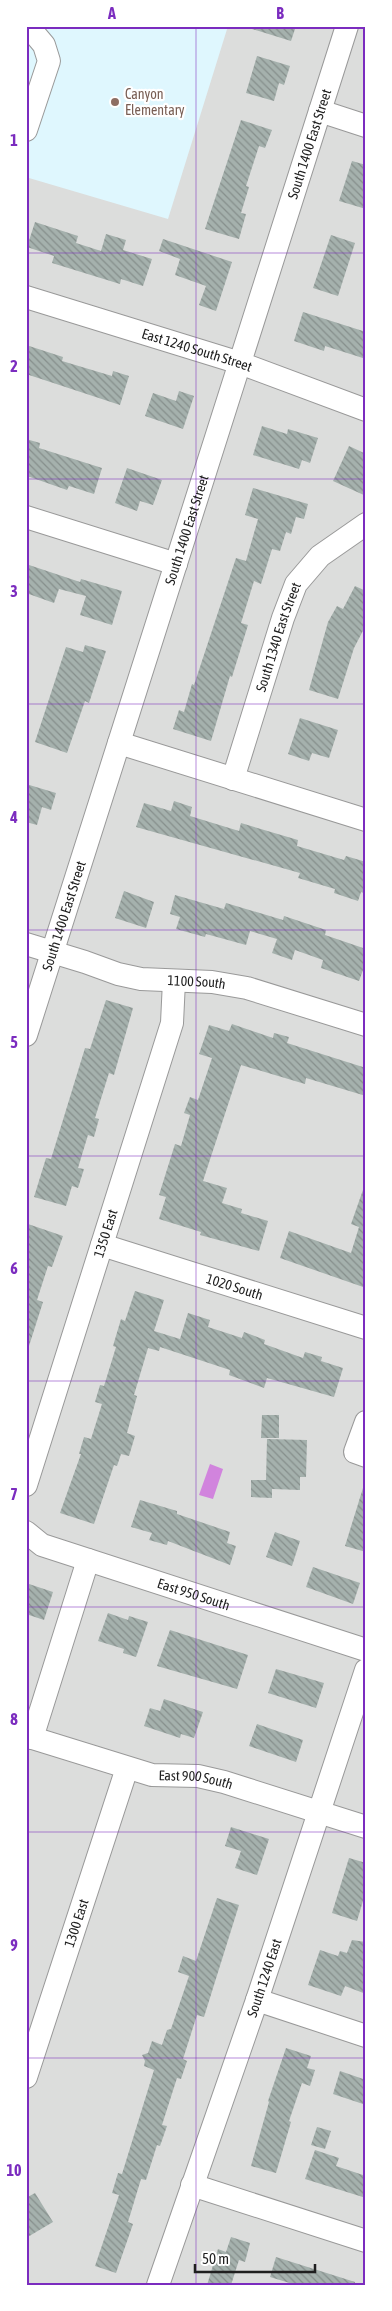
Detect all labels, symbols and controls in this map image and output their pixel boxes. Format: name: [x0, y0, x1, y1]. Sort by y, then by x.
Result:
text: A: [107, 4, 116, 22]
text: B: [276, 4, 284, 22]
place label: Canyon Elementary: [125, 86, 185, 118]
street label: South 1400 East Street: [284, 87, 334, 201]
marker: Canyon Elementary: [109, 96, 121, 108]
text: 1: [10, 131, 18, 149]
street label: East 1240 South Street: [140, 325, 254, 375]
text: 2: [10, 357, 18, 375]
street label: South 1400 East Street: [162, 473, 212, 587]
street label: South 1340 East Street: [253, 580, 304, 694]
text: 3: [10, 582, 18, 600]
text: 4: [9, 808, 18, 826]
street label: South 1400 East Street: [39, 859, 89, 973]
street label: 1100 South: [167, 972, 227, 992]
text: 5: [10, 1033, 18, 1051]
street label: 1350 East: [90, 1207, 121, 1259]
text: 6: [10, 1259, 18, 1277]
street label: 1020 South: [204, 1270, 265, 1303]
text: 7: [10, 1485, 18, 1503]
street label: East 950 South: [155, 1575, 232, 1613]
text: 8: [10, 1710, 18, 1728]
street label: East 900 South: [158, 1767, 235, 1792]
street label: 1300 East: [61, 1897, 92, 1949]
text: 9: [10, 1936, 18, 1954]
street label: South 1240 East: [244, 1937, 285, 2019]
text: 10: [6, 2161, 22, 2179]
scale bar: [195, 2241, 314, 2273]
text: 50 m: [202, 2250, 229, 2267]

